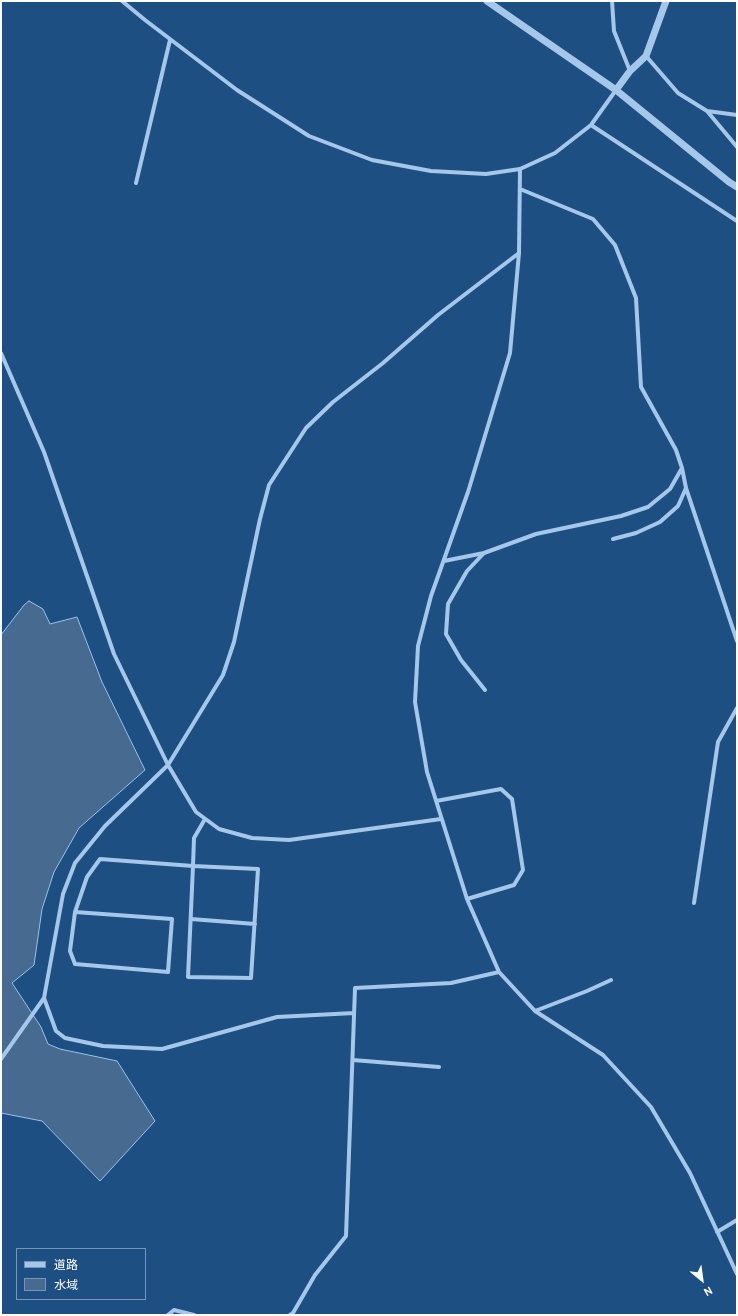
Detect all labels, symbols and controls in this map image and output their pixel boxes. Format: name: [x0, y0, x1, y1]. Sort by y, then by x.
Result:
legend: [16, 1248, 146, 1300]
text: 道路: [54, 1258, 78, 1274]
north arrow: [682, 1260, 722, 1300]
text: 水域: [54, 1278, 78, 1294]
text: N: [701, 1282, 715, 1299]

